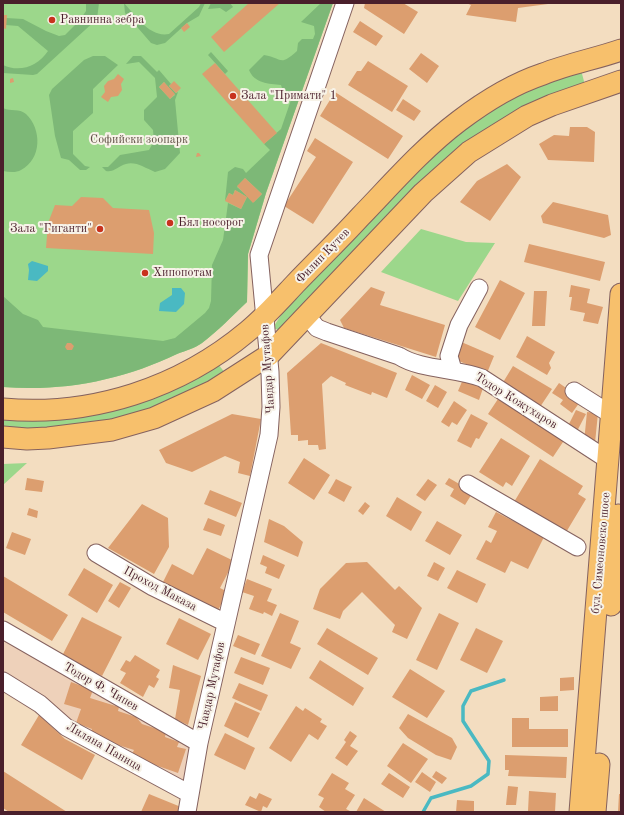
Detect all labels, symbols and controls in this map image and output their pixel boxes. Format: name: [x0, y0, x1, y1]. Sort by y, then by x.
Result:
place label: Равнинна зебра: [60, 13, 144, 27]
marker: Равнинна зебра: [47, 15, 57, 25]
place label: Зала "Примати" 1: [241, 89, 337, 103]
marker: Зала "Примати" 1: [228, 91, 238, 101]
park label: Софийски зоопарк: [90, 133, 188, 147]
place label: Бял носорог: [178, 216, 243, 230]
marker: Бял носорог: [165, 218, 175, 228]
place label: Зала "Гиганти": [10, 222, 92, 236]
marker: Зала "Гиганти": [95, 224, 105, 234]
street label: Филип Кутев: [293, 225, 353, 287]
place label: Хипопотам: [153, 266, 212, 280]
marker: Хипопотам: [140, 268, 150, 278]
street label: Чавдар Мутафов: [258, 324, 278, 414]
street label: Тодор Кожухаров: [472, 370, 560, 432]
street label: бул. Симеоновско шосе: [589, 492, 613, 614]
street label: Проход Маказа: [121, 564, 199, 614]
street label: Чавдар Мутафов: [196, 641, 228, 731]
street label: Тодор Ф. Чипев: [61, 660, 141, 714]
street label: Лиляна Паница: [64, 720, 144, 774]

